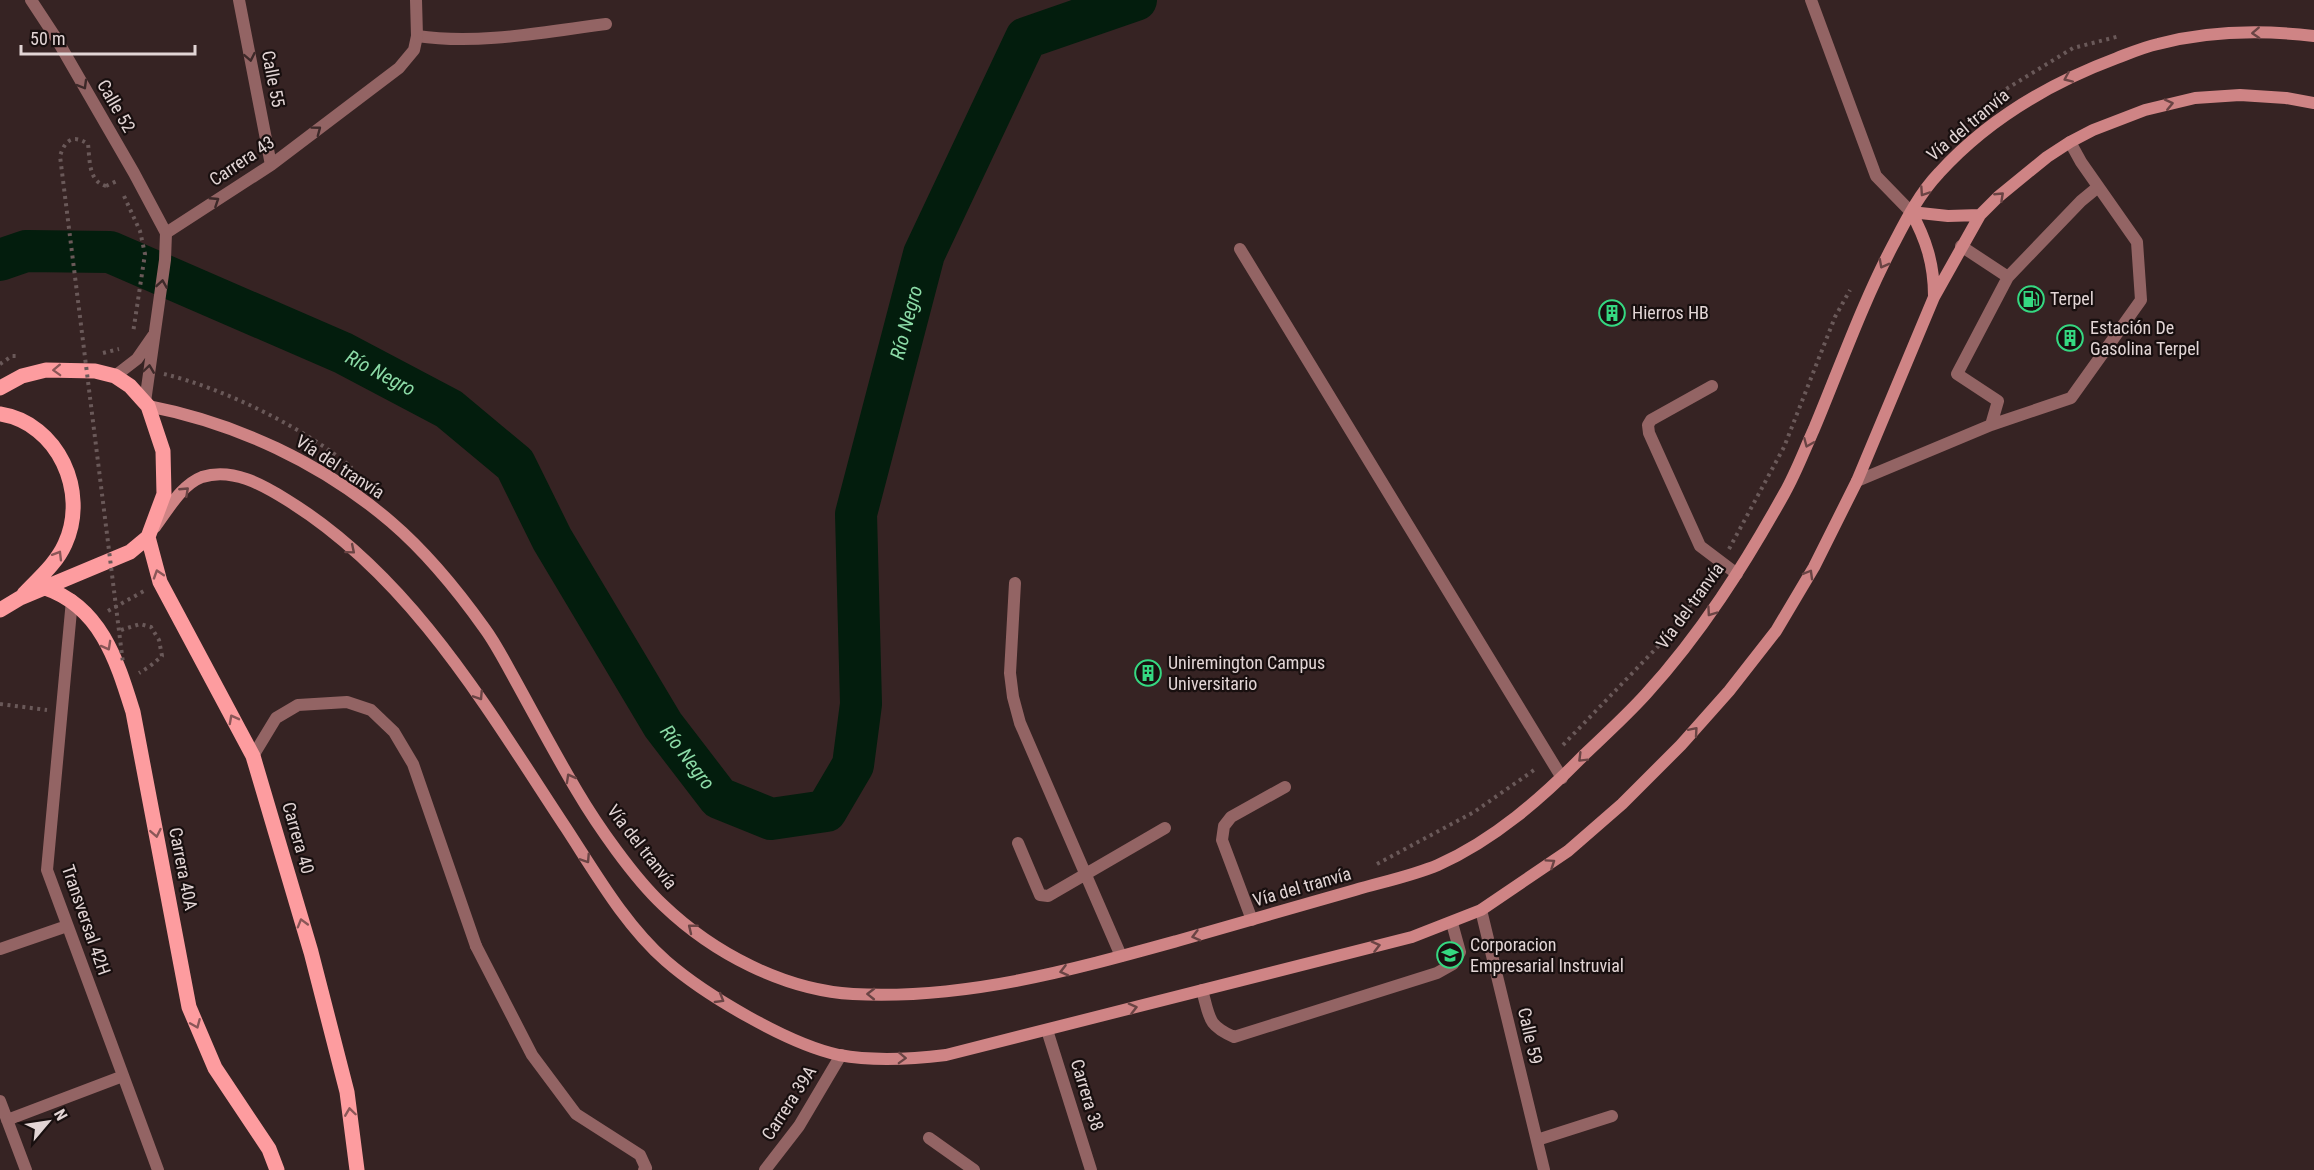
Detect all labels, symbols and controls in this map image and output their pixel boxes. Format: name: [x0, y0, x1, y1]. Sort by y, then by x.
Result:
scale bar: [21, 18, 195, 56]
one-way arrow: [2251, 26, 2260, 39]
text: 50 m: [30, 28, 65, 49]
street label: Calle 55: [258, 49, 289, 109]
one-way arrow: [243, 52, 256, 62]
one-way arrow: [2064, 71, 2075, 83]
street label: Calle 52: [93, 76, 140, 136]
one-way arrow: [76, 79, 88, 90]
street label: Vía del tranvía: [1922, 84, 2013, 165]
one-way arrow: [2164, 99, 2174, 112]
one-way arrow: [311, 126, 322, 137]
street label: Carrera 43: [205, 131, 278, 190]
one-way arrow: [1920, 185, 1931, 196]
one-way arrow: [1993, 192, 2003, 203]
one-way arrow: [208, 197, 219, 208]
one-way arrow: [1879, 257, 1890, 268]
one-way arrow: [155, 280, 167, 289]
water label: Río Negro: [885, 283, 927, 362]
fuel station icon: Terpel: [2016, 284, 2046, 314]
place label: Terpel: [2050, 288, 2094, 309]
building icon: Hierros HB: [1597, 298, 1627, 328]
place label: Hierros HB: [1632, 302, 1709, 323]
place label: Estación De Gasolina Terpel: [2090, 317, 2200, 359]
building icon: Estación De Gasolina Terpel: [2055, 323, 2085, 353]
water label: Río Negro: [342, 345, 420, 401]
one-way arrow: [52, 364, 61, 376]
one-way arrow: [143, 364, 155, 373]
street label: Vía del tranvía: [292, 430, 388, 503]
one-way arrow: [1803, 437, 1815, 448]
one-way arrow: [178, 487, 188, 498]
one-way arrow: [344, 543, 355, 554]
one-way arrow: [51, 551, 63, 561]
street label: Vía del tranvía: [1651, 559, 1728, 653]
one-way arrow: [152, 569, 165, 580]
one-way arrow: [1802, 570, 1814, 581]
one-way arrow: [1707, 605, 1718, 616]
one-way arrow: [100, 639, 111, 650]
place label: Uniremington Campus Universitario: [1168, 652, 1325, 694]
building icon: Uniremington Campus Universitario: [1133, 658, 1163, 688]
one-way arrow: [472, 690, 483, 701]
one-way arrow: [229, 714, 241, 725]
water label: Río Negro: [655, 720, 720, 794]
one-way arrow: [1687, 727, 1698, 738]
one-way arrow: [1578, 751, 1589, 761]
one-way arrow: [566, 773, 577, 784]
street label: Carrera 40: [278, 800, 319, 876]
street label: Vía del tranvía: [603, 800, 682, 893]
street label: Carrera 40A: [165, 826, 202, 913]
one-way arrow: [149, 828, 162, 838]
one-way arrow: [579, 853, 591, 863]
one-way arrow: [1544, 859, 1555, 870]
street label: Transversal 42H: [58, 862, 115, 978]
street label: Vía del tranvía: [1250, 862, 1353, 911]
one-way arrow: [297, 918, 309, 929]
one-way arrow: [687, 925, 698, 936]
one-way arrow: [1191, 928, 1201, 941]
place label: Corporacion Empresarial Instruvial: [1470, 934, 1624, 976]
school or university icon: Corporacion Empresarial Instruvial: [1435, 940, 1465, 970]
one-way arrow: [1371, 941, 1381, 954]
one-way arrow: [1059, 963, 1069, 976]
one-way arrow: [866, 988, 875, 1001]
one-way arrow: [714, 992, 724, 1004]
one-way arrow: [1127, 1003, 1138, 1015]
street label: Calle 59: [1514, 1006, 1547, 1066]
one-way arrow: [189, 1017, 201, 1028]
one-way arrow: [898, 1052, 907, 1065]
street label: Carrera 38: [1067, 1057, 1108, 1133]
street label: Carrera 39A: [757, 1061, 821, 1144]
north arrow: [18, 1092, 78, 1152]
text: N: [50, 1106, 71, 1124]
one-way arrow: [345, 1107, 357, 1116]

